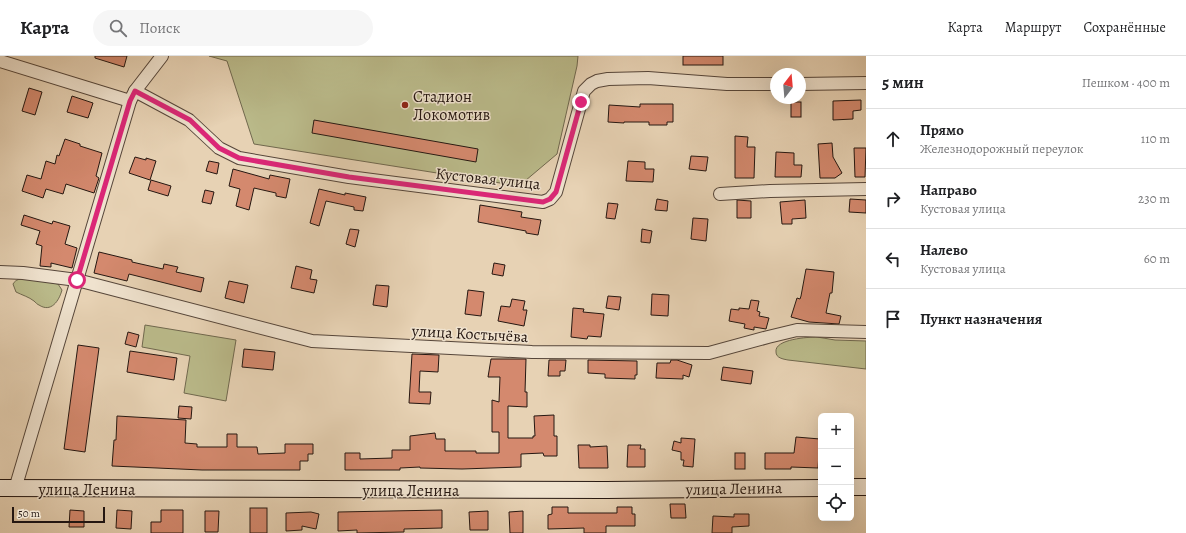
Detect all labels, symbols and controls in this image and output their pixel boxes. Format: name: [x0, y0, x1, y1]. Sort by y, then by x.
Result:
search box: [93, 10, 373, 46]
text: Карта: [20, 15, 69, 41]
icon: search: [107, 17, 129, 39]
text: Поиск: [139, 18, 180, 38]
text: Карта: [948, 18, 983, 37]
text: Маршрут: [1005, 18, 1061, 37]
text: Сохранённые: [1083, 18, 1166, 37]
north arrow: [770, 68, 806, 104]
text: 5 мин: [882, 71, 924, 94]
text: Пешком · 400 m: [1082, 74, 1170, 91]
place label: Стадион Локомотив: [413, 86, 490, 126]
route end: [572, 93, 590, 111]
marker: Стадион Локомотив: [400, 100, 410, 110]
text: Прямо: [920, 120, 964, 140]
icon: ahead: [882, 128, 904, 150]
text: 110 m: [1141, 130, 1170, 147]
text: Железнодорожный переулок: [920, 140, 1084, 157]
street label: Кустовая улица: [434, 163, 542, 196]
text: Направо: [920, 180, 977, 200]
icon: right: [882, 188, 904, 210]
text: 230 m: [1138, 190, 1170, 207]
text: Кустовая улица: [920, 200, 1006, 217]
text: Налево: [920, 240, 968, 260]
icon: left: [882, 248, 904, 270]
text: 60 m: [1144, 250, 1170, 267]
text: Кустовая улица: [920, 260, 1006, 277]
route start: [68, 271, 86, 289]
icon: arrive: [882, 308, 904, 330]
text: Пункт назначения: [920, 309, 1042, 329]
street label: улица Костычёва: [410, 320, 529, 348]
map controls: [818, 413, 854, 521]
button: +: [818, 413, 854, 449]
button: −: [818, 449, 854, 485]
street label: улица Ленина: [684, 477, 783, 501]
street label: улица Ленина: [38, 479, 136, 501]
street label: улица Ленина: [362, 480, 460, 502]
button: locate: [818, 485, 854, 521]
scale bar: [12, 505, 105, 524]
text: 50 m: [18, 506, 40, 521]

